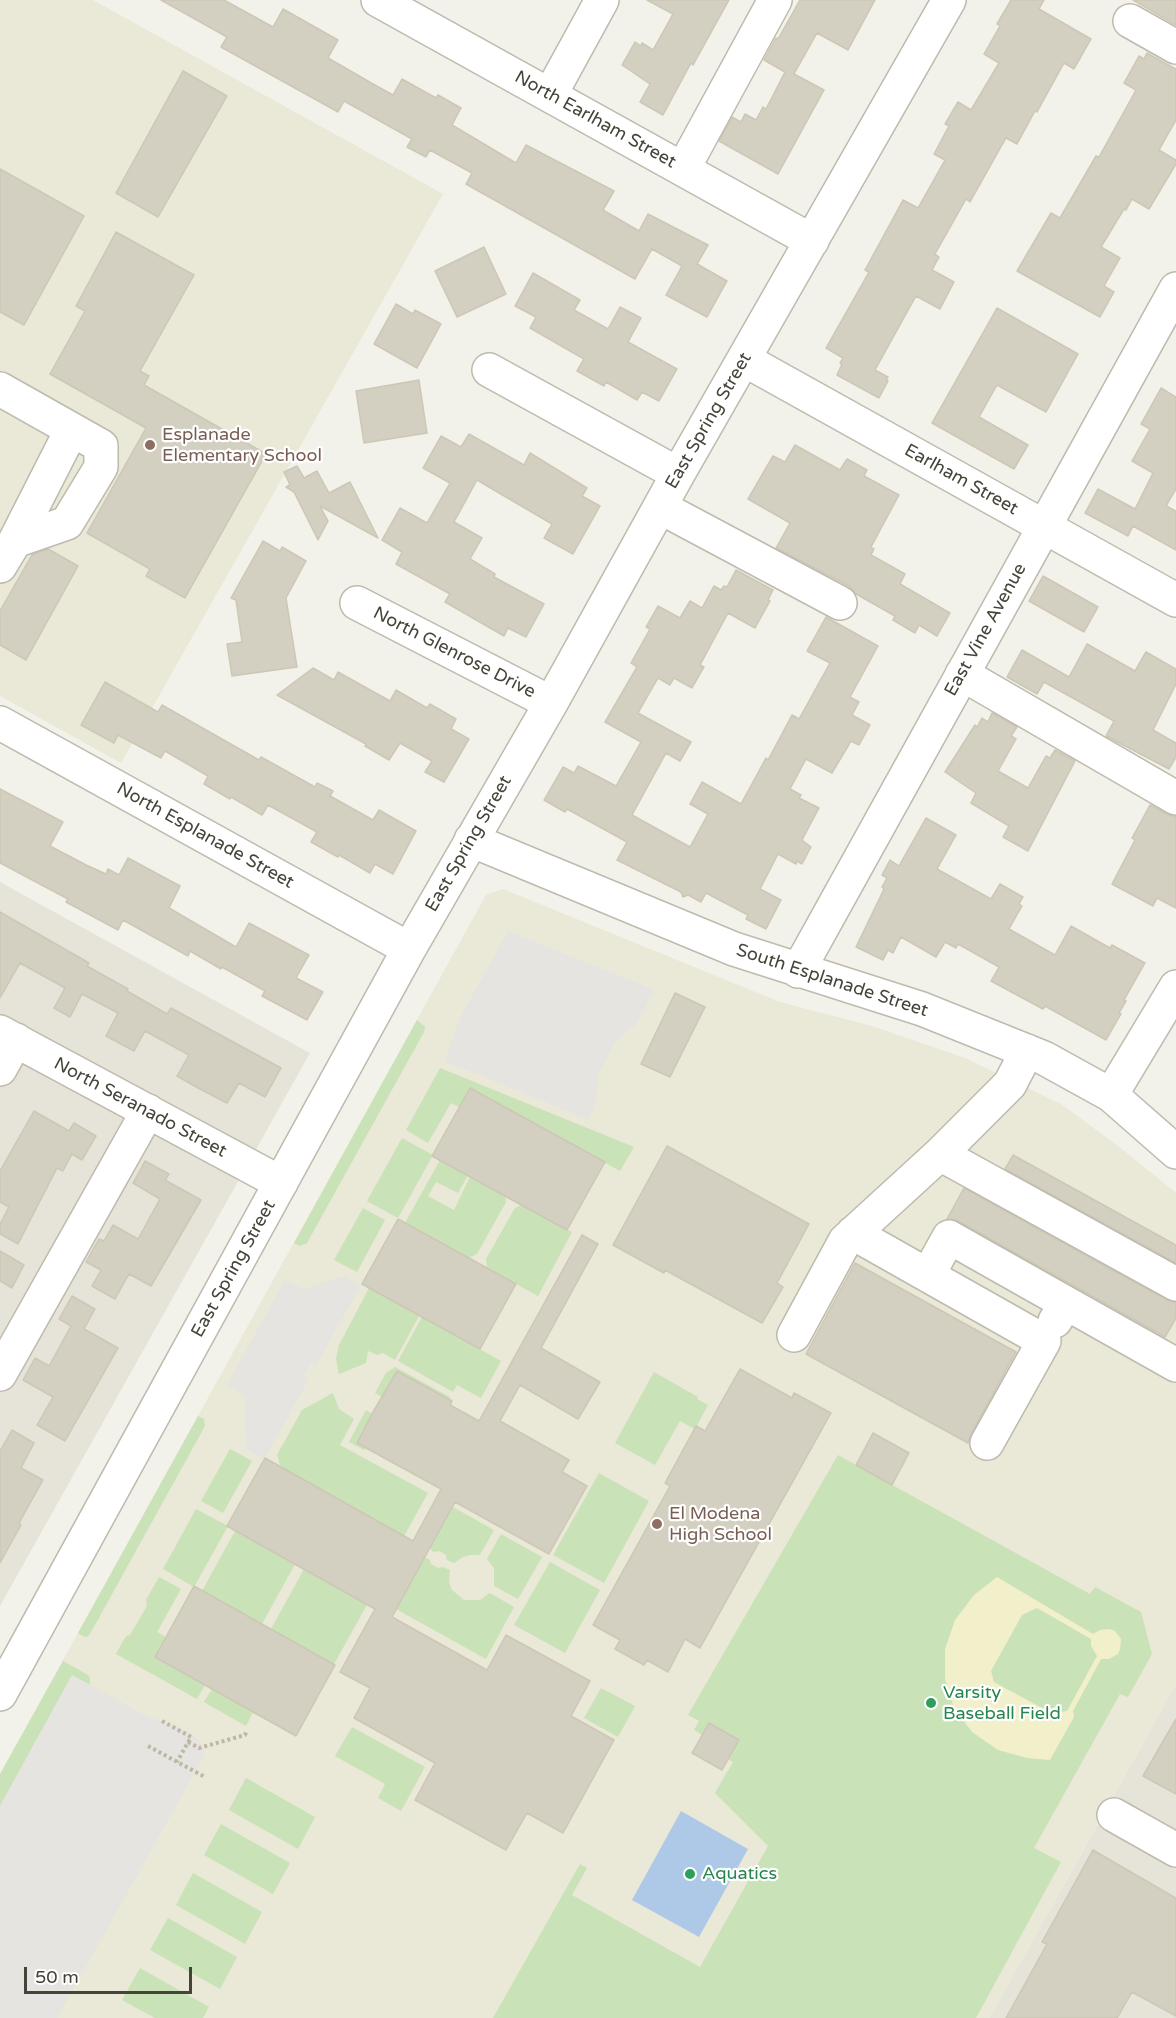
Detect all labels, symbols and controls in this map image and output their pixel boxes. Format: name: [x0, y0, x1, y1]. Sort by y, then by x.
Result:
street label: North Earlham Street: [511, 67, 679, 173]
street label: East Spring Street: [661, 349, 757, 493]
place label: Esplanade Elementary School: [162, 424, 322, 466]
marker: Esplanade Elementary School: [143, 438, 157, 452]
street label: Earlham Street: [900, 440, 1022, 520]
street label: East Vine Avenue: [941, 560, 1031, 700]
street label: North Glenrose Drive: [369, 603, 539, 703]
street label: East Spring Street: [421, 772, 517, 916]
street label: North Esplanade Street: [113, 778, 297, 894]
street label: South Esplanade Street: [733, 940, 931, 1022]
street label: North Seranado Street: [50, 1053, 230, 1163]
street label: East Spring Street: [187, 1197, 281, 1341]
place label: El Modena High School: [669, 1503, 772, 1546]
marker: El Modena High School: [650, 1517, 664, 1531]
place label: Varsity Baseball Field: [943, 1682, 1061, 1724]
marker: Varsity Baseball Field: [924, 1696, 938, 1710]
place label: Aquatics: [702, 1863, 777, 1885]
marker: Aquatics: [683, 1867, 697, 1881]
scale bar: [27, 1955, 195, 1993]
text: 50 m: [35, 1966, 79, 1988]

